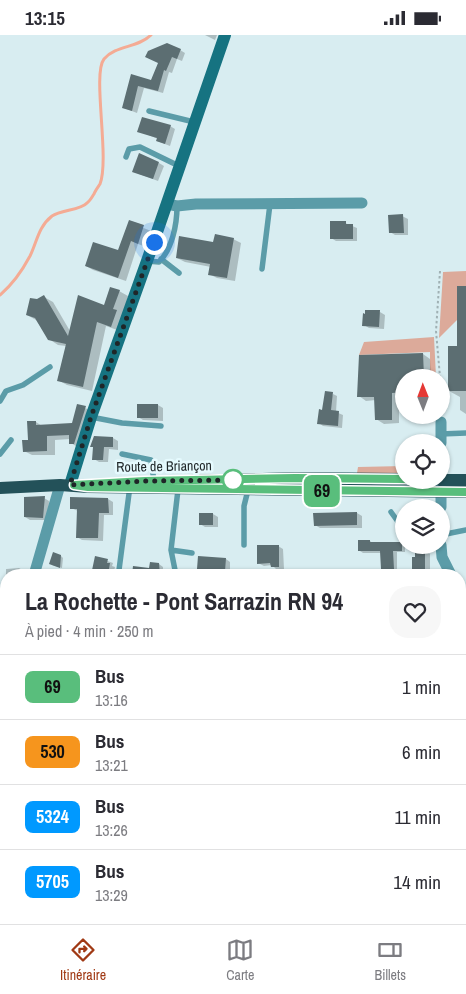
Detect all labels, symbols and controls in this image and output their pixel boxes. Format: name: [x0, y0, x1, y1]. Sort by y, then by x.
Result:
text: 13:15: [25, 5, 65, 31]
your location: [142, 230, 167, 255]
north arrow: [395, 369, 450, 424]
map controls: [395, 369, 450, 554]
button: locate: [395, 434, 450, 489]
street label: Route de Briançon: [116, 456, 212, 476]
unlabelled marker: [222, 469, 244, 491]
line badge: 69: [300, 475, 344, 507]
text: 69: [314, 478, 330, 503]
button: layers: [395, 499, 450, 554]
text: La Rochette - Pont Sarrazin RN 94: [25, 585, 343, 617]
button: heart: [389, 586, 441, 638]
text: À pied · 4 min · 250 m: [25, 620, 153, 642]
text: Bus: [95, 663, 124, 689]
text: 69: [44, 674, 61, 699]
text: 1 min: [402, 674, 441, 700]
text: 13:16: [95, 689, 128, 711]
text: Bus: [95, 728, 124, 754]
text: 530: [40, 739, 65, 764]
text: 6 min: [402, 739, 441, 765]
text: 13:21: [95, 754, 128, 776]
text: Bus: [95, 793, 124, 819]
text: 5324: [36, 804, 69, 829]
text: 11 min: [395, 804, 441, 830]
text: 13:26: [95, 819, 128, 841]
text: Bus: [95, 858, 124, 884]
text: 5705: [36, 869, 69, 894]
text: 14 min: [393, 869, 441, 895]
text: 13:29: [95, 884, 128, 906]
tab: Itinéraire: [60, 936, 106, 984]
tab: Carte: [226, 936, 254, 984]
tab: Billets: [375, 936, 406, 984]

